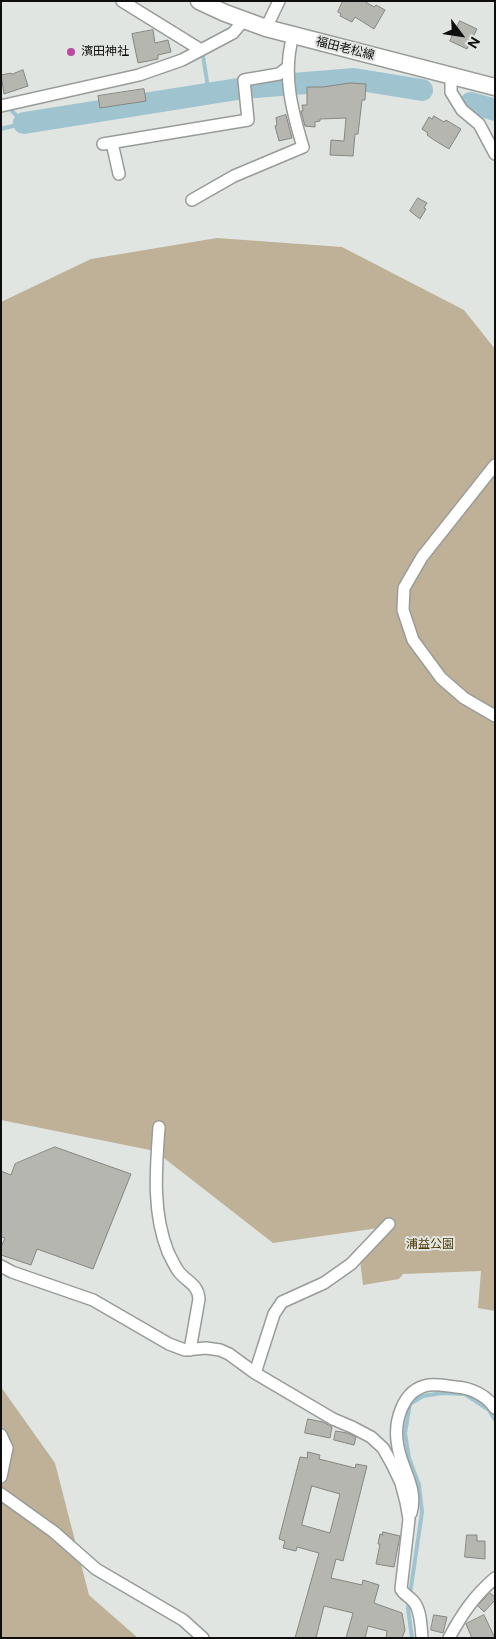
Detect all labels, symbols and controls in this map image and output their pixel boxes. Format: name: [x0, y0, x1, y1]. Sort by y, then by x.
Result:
north arrow: [436, 10, 486, 60]
text: N: [464, 34, 484, 52]
street label: 福田老松線: [314, 35, 376, 63]
place label: 濱田神社: [81, 45, 129, 59]
marker: 濱田神社: [65, 46, 77, 58]
park label: 浦益公園: [406, 1238, 454, 1252]

